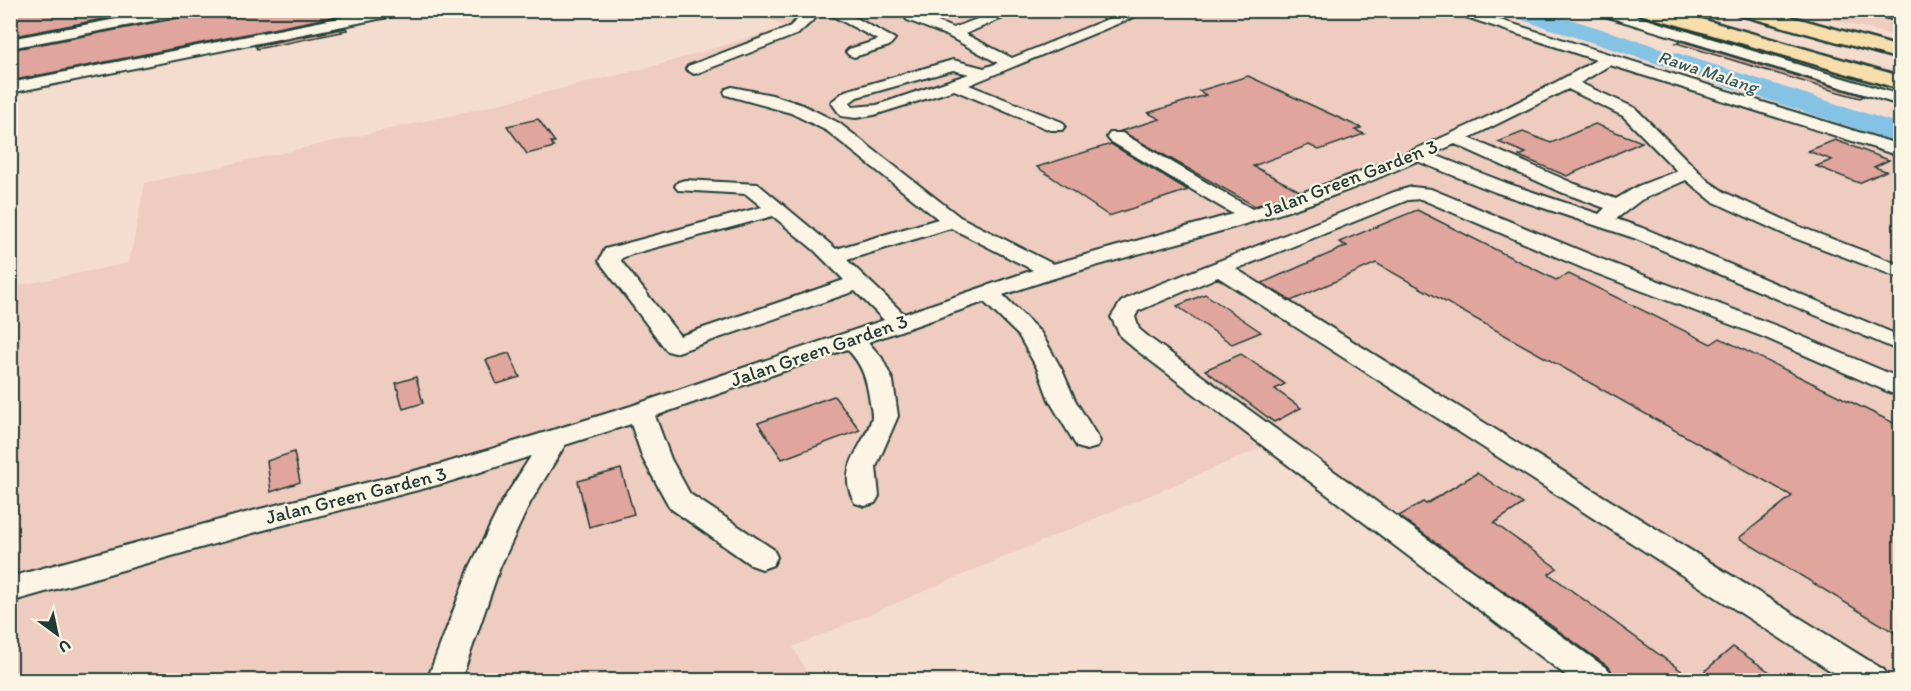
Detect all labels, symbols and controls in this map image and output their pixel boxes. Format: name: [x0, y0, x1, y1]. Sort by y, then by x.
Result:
water label: Rawa Malang: [1656, 46, 1763, 99]
street label: Jalan Green Garden 3: [1259, 134, 1441, 222]
street label: Jalan Green Garden 3: [727, 308, 911, 392]
street label: Jalan Green Garden 3: [263, 461, 449, 529]
north arrow: [27, 604, 87, 664]
text: U: [55, 635, 75, 657]

